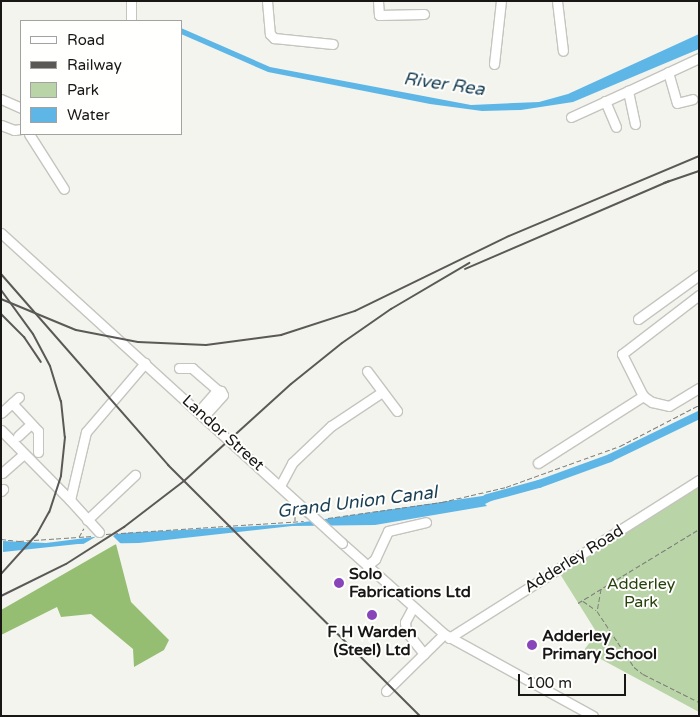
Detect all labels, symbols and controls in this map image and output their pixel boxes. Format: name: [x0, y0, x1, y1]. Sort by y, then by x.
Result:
legend: [20, 20, 182, 135]
text: Road: [67, 31, 105, 49]
text: Railway: [67, 56, 122, 74]
water label: River Rea: [402, 68, 486, 100]
text: Park: [67, 81, 99, 99]
text: Water: [67, 106, 110, 124]
street label: Landor Street: [178, 391, 268, 475]
water label: Grand Union Canal: [276, 481, 438, 523]
street label: Adderley Road: [521, 521, 627, 597]
place label: Solo Fabrications Ltd: [349, 564, 471, 602]
park label: Adderley Park: [607, 574, 675, 612]
marker: Solo Fabrications Ltd: [333, 577, 345, 589]
marker: F H Warden (Steel) Ltd: [366, 609, 378, 621]
place label: F H Warden (Steel) Ltd: [327, 622, 417, 660]
place label: Adderley Primary School: [542, 626, 657, 664]
marker: Adderley Primary School: [526, 639, 538, 651]
scale bar: [520, 664, 628, 696]
text: 100 m: [526, 674, 572, 692]

